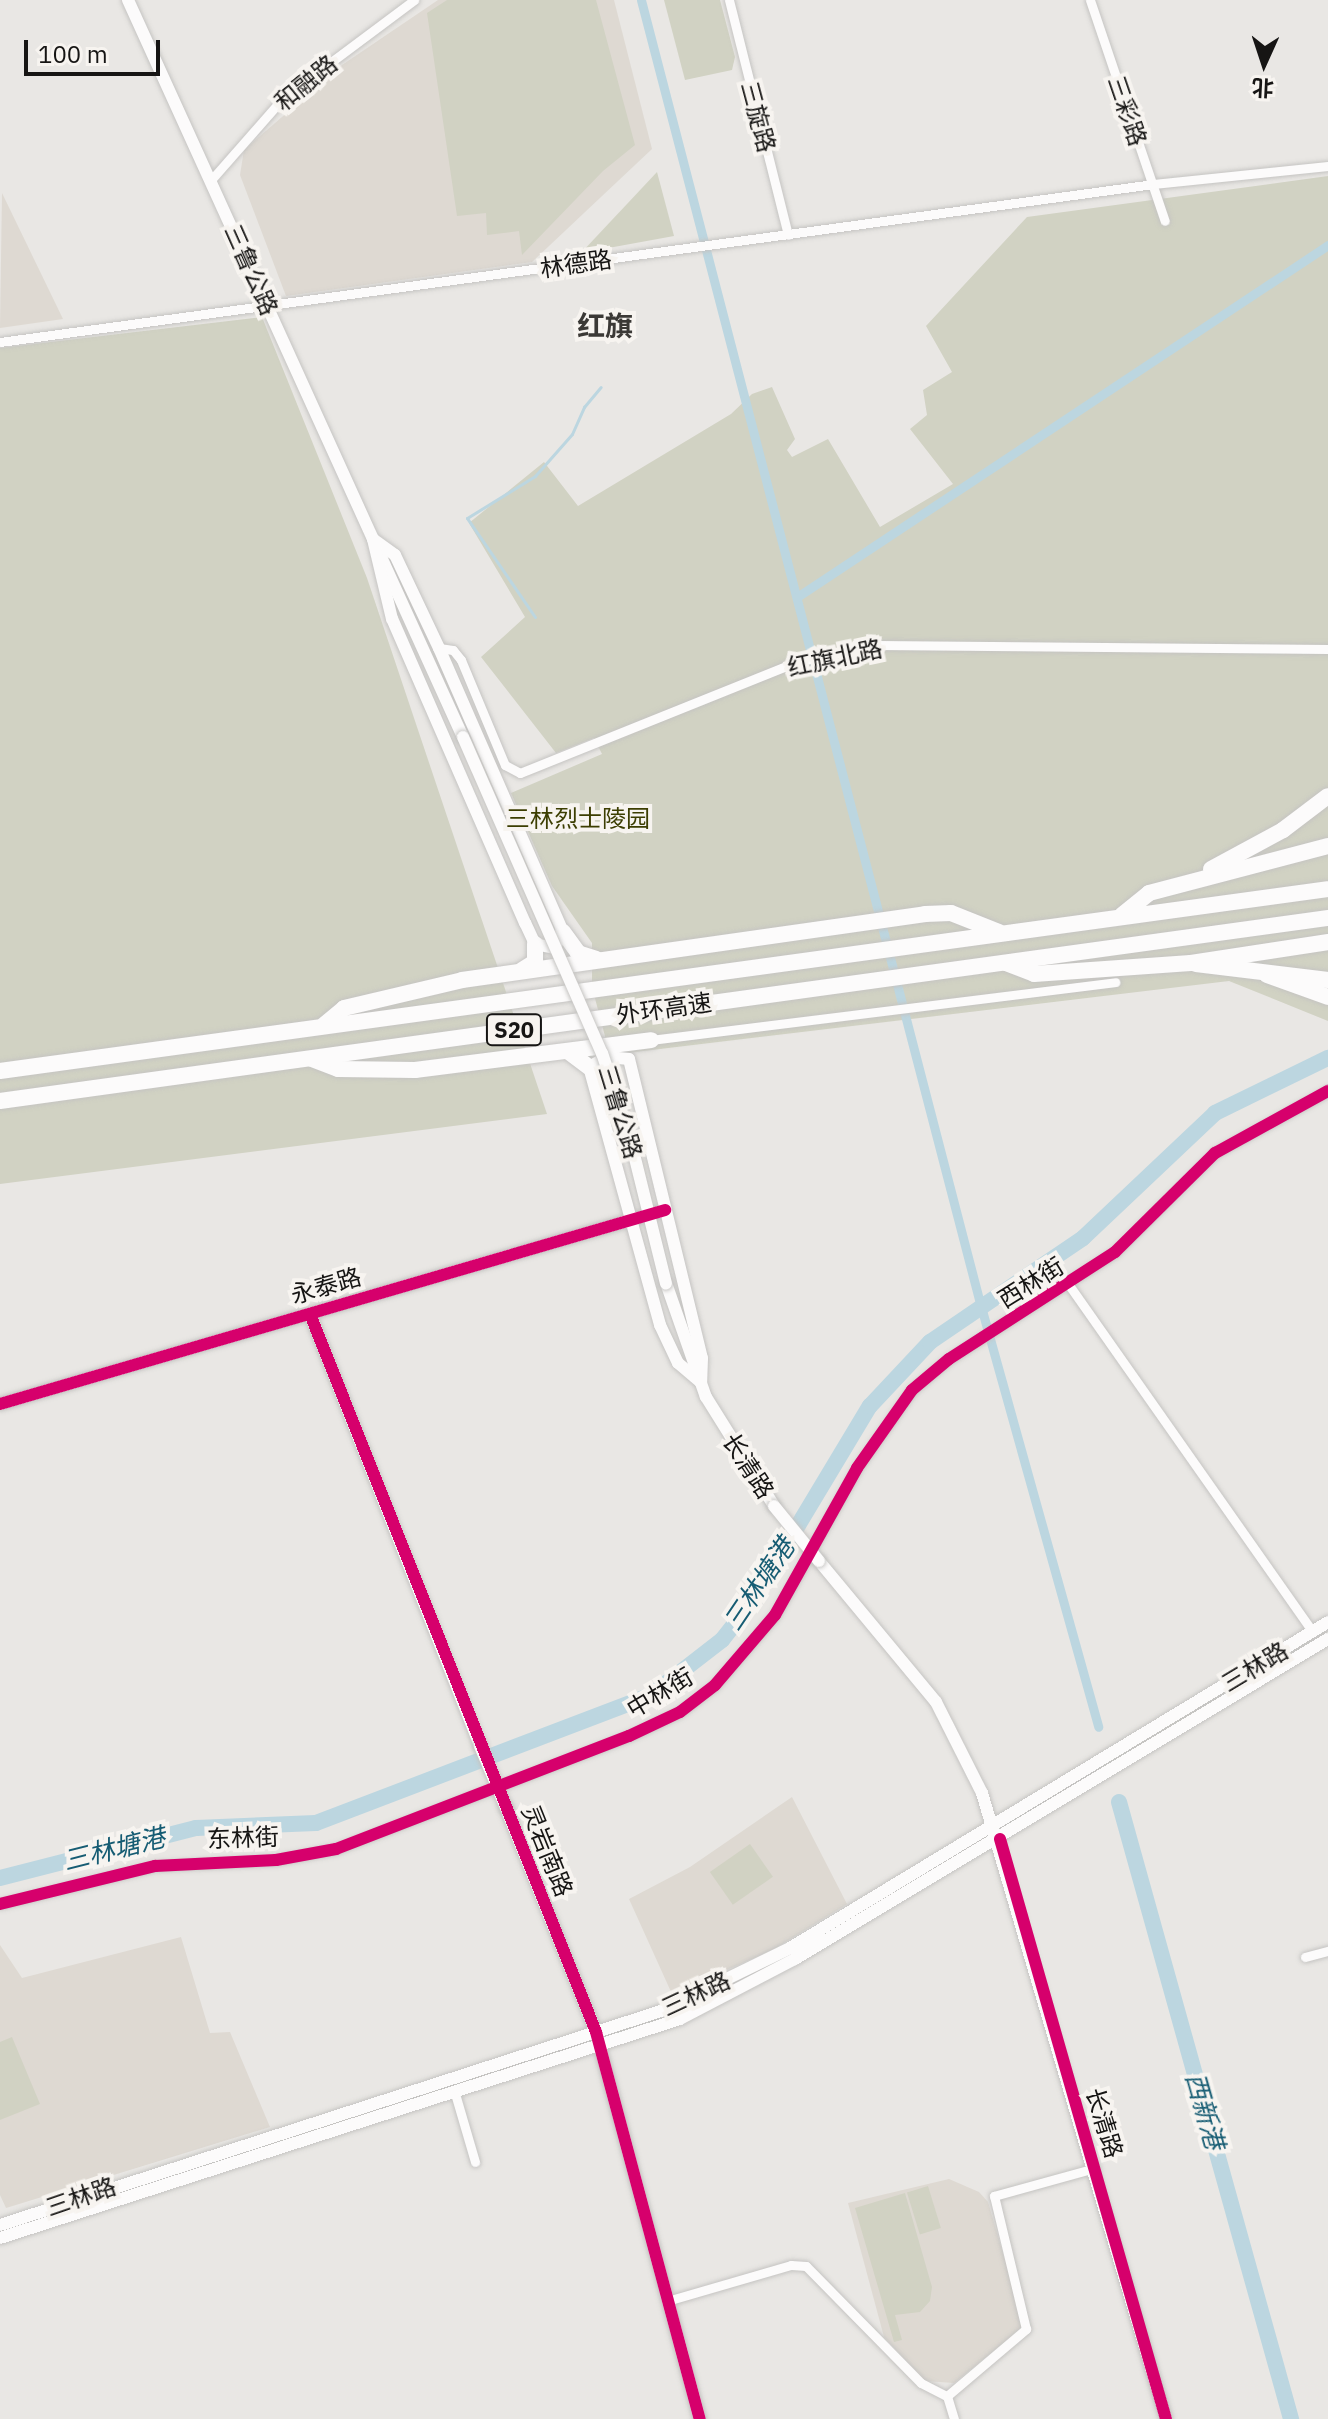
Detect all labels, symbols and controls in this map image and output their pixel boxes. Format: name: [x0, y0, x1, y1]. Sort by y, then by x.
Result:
scale bar: [28, 24, 164, 74]
north arrow: [1224, 24, 1304, 104]
text: 100 m: [38, 38, 108, 70]
street label: 和融路: [269, 49, 343, 117]
street label: 三彩路: [1102, 72, 1152, 150]
text: 北: [1251, 73, 1274, 104]
street label: 三旋路: [735, 78, 781, 156]
street label: 三鲁公路: [218, 220, 284, 320]
street label: 林德路: [538, 245, 614, 283]
district label: 红旗: [577, 309, 633, 343]
street label: 红旗北路: [785, 634, 885, 682]
park label: 三林烈士陵园: [506, 805, 650, 833]
street label: 外环高速: [614, 988, 714, 1030]
road number: S20: [484, 1012, 544, 1048]
street label: 三鲁公路: [592, 1062, 648, 1162]
street label: 西林街: [993, 1252, 1069, 1314]
street label: 永泰路: [287, 1262, 365, 1310]
street label: 长清路: [716, 1428, 780, 1504]
water label: 三林塘港: [717, 1532, 801, 1636]
street label: 三林路: [1217, 1636, 1293, 1698]
street label: 中林街: [622, 1662, 698, 1724]
street label: 灵岩南路: [516, 1801, 578, 1901]
water label: 三林塘港: [60, 1821, 168, 1877]
street label: 东林街: [207, 1822, 279, 1854]
street label: 三林路: [657, 1966, 735, 2022]
water label: 西新港: [1179, 2069, 1231, 2153]
street label: 长清路: [1080, 2084, 1128, 2162]
street label: 三林路: [42, 2172, 120, 2222]

